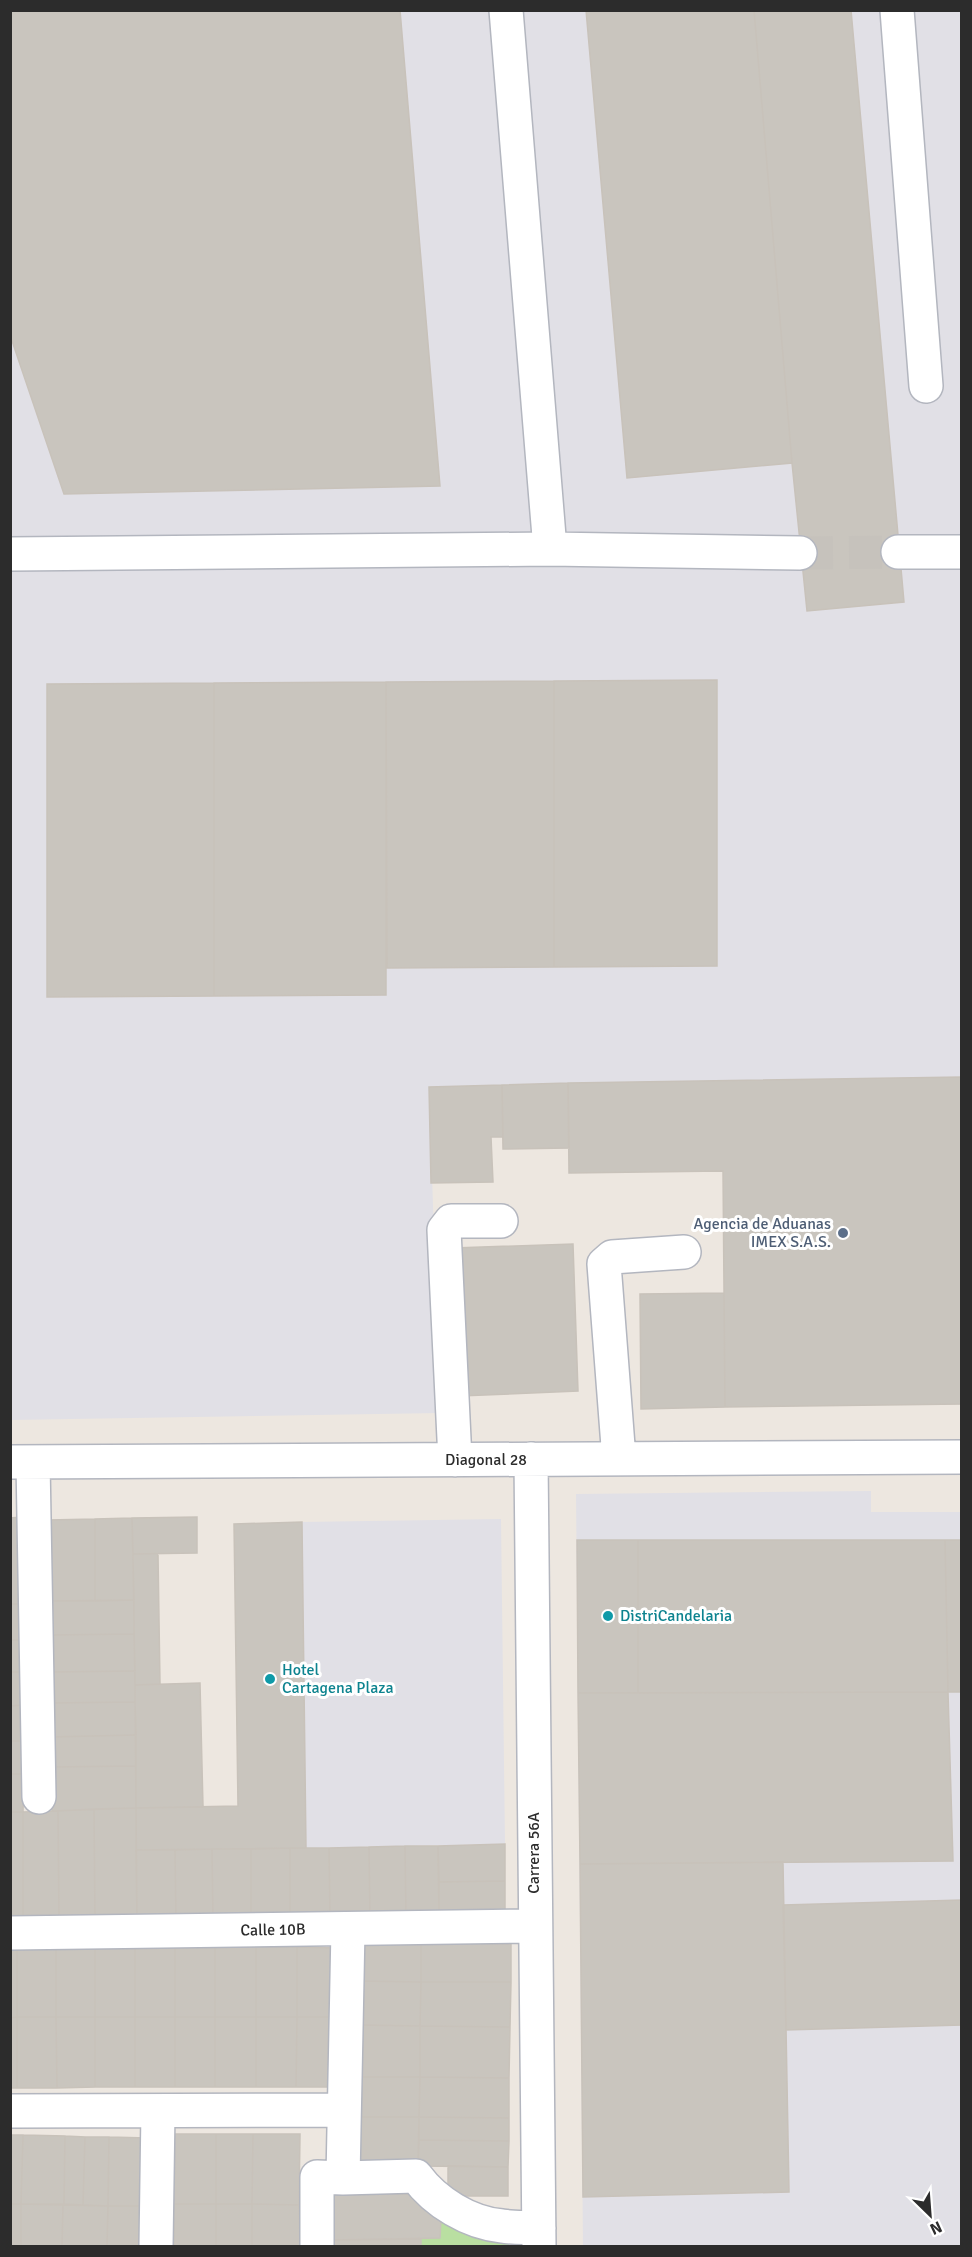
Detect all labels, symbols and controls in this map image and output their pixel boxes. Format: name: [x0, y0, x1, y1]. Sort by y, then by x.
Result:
place label: Agencia de Aduanas IMEX S.A.S.: [694, 1214, 831, 1252]
marker: Agencia de Aduanas IMEX S.A.S.: [836, 1226, 850, 1240]
street label: Diagonal 28: [445, 1450, 527, 1470]
place label: DistriCandelaria: [620, 1606, 732, 1626]
marker: DistriCandelaria: [601, 1609, 615, 1623]
place label: Hotel Cartagena Plaza: [282, 1660, 394, 1698]
marker: Hotel Cartagena Plaza: [263, 1672, 277, 1686]
street label: Carrera 56A: [524, 1812, 544, 1894]
street label: Calle 10B: [240, 1919, 306, 1941]
north arrow: [900, 2185, 960, 2245]
text: N: [927, 2216, 945, 2239]

